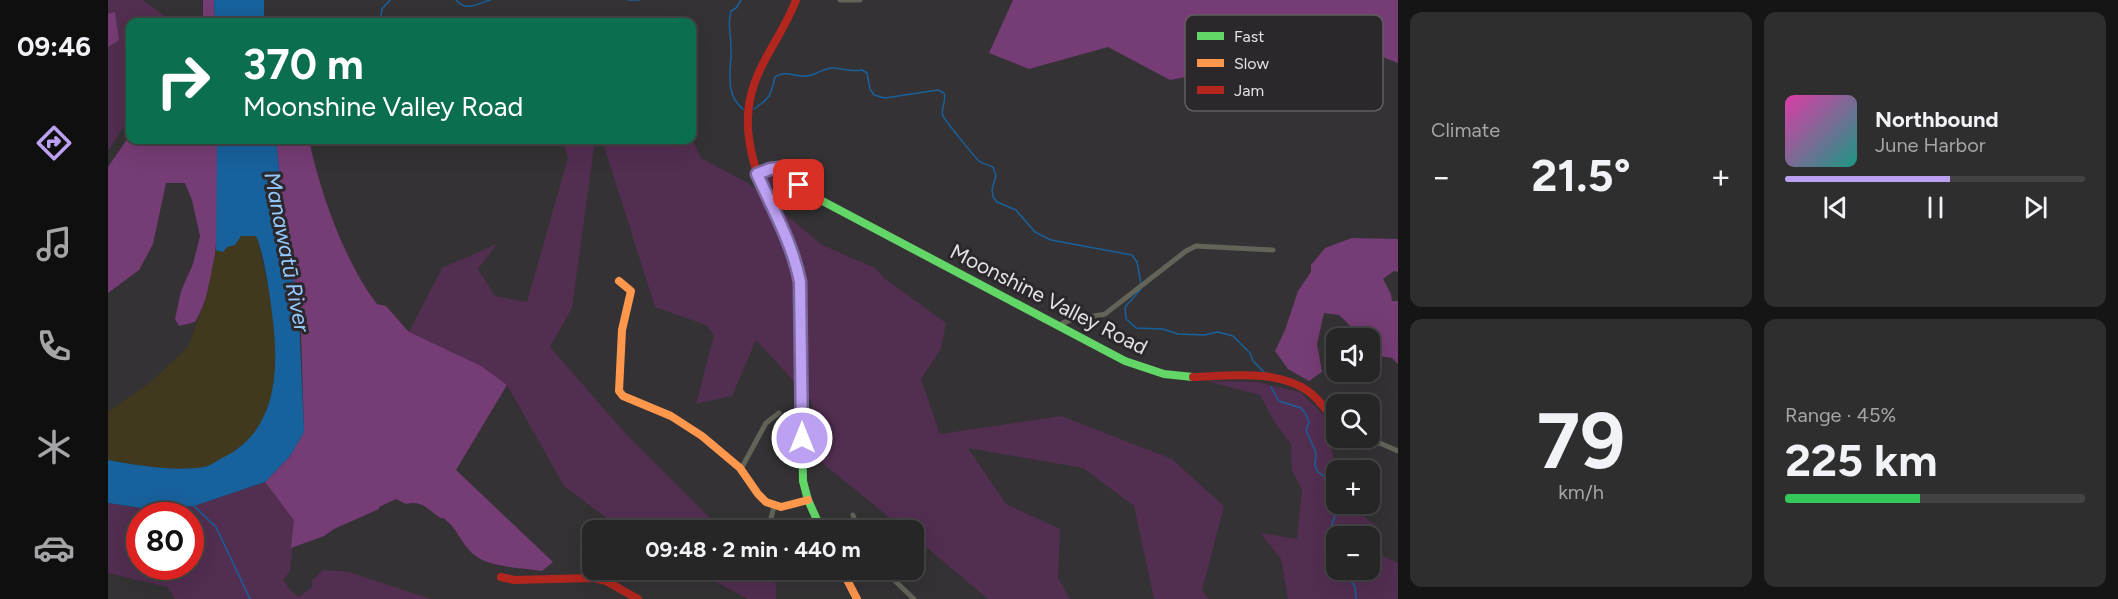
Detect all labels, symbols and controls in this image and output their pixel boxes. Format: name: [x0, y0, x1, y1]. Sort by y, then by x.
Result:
legend: [1185, 15, 1383, 111]
text: Fast: [1234, 27, 1264, 46]
text: 09:46: [17, 30, 91, 63]
text: 370 m: [243, 39, 364, 90]
icon: right: [144, 42, 222, 120]
text: Slow: [1234, 54, 1269, 73]
text: Jam: [1234, 81, 1264, 100]
text: Moonshine Valley Road: [243, 90, 523, 123]
text: Northbound: [1875, 106, 1999, 133]
text: Climate: [1431, 118, 1500, 142]
icon: directions: [33, 122, 75, 164]
text: June Harbor: [1875, 133, 1986, 157]
text: 21.5°: [1531, 148, 1631, 202]
text: −: [1431, 157, 1452, 196]
text: +: [1710, 157, 1731, 196]
pin: [773, 159, 824, 210]
icon: arrive: [782, 168, 815, 201]
water label: Manawatū River: [258, 170, 316, 336]
icon: previous: [1819, 191, 1852, 224]
icon: pause: [1919, 191, 1952, 224]
icon: next: [2019, 191, 2052, 224]
icon: music: [33, 223, 75, 265]
street label: Moonshine Valley Road: [946, 238, 1152, 360]
icon: phone: [33, 325, 75, 367]
map controls: [1326, 328, 1380, 580]
button: sound: [1326, 328, 1380, 382]
button: search: [1326, 394, 1380, 448]
text: 79: [1537, 394, 1625, 488]
text: Range · 45%: [1785, 403, 1896, 427]
position arrow: [770, 406, 834, 470]
icon: climate: [33, 426, 75, 468]
text: 225 km: [1785, 433, 1937, 487]
button: +: [1326, 460, 1380, 514]
text: km/h: [1558, 480, 1604, 504]
speed limit sign: 80: [126, 502, 204, 580]
button: −: [1326, 526, 1380, 580]
icon: car: [33, 527, 75, 569]
text: 09:48 · 2 min · 440 m: [645, 536, 861, 563]

